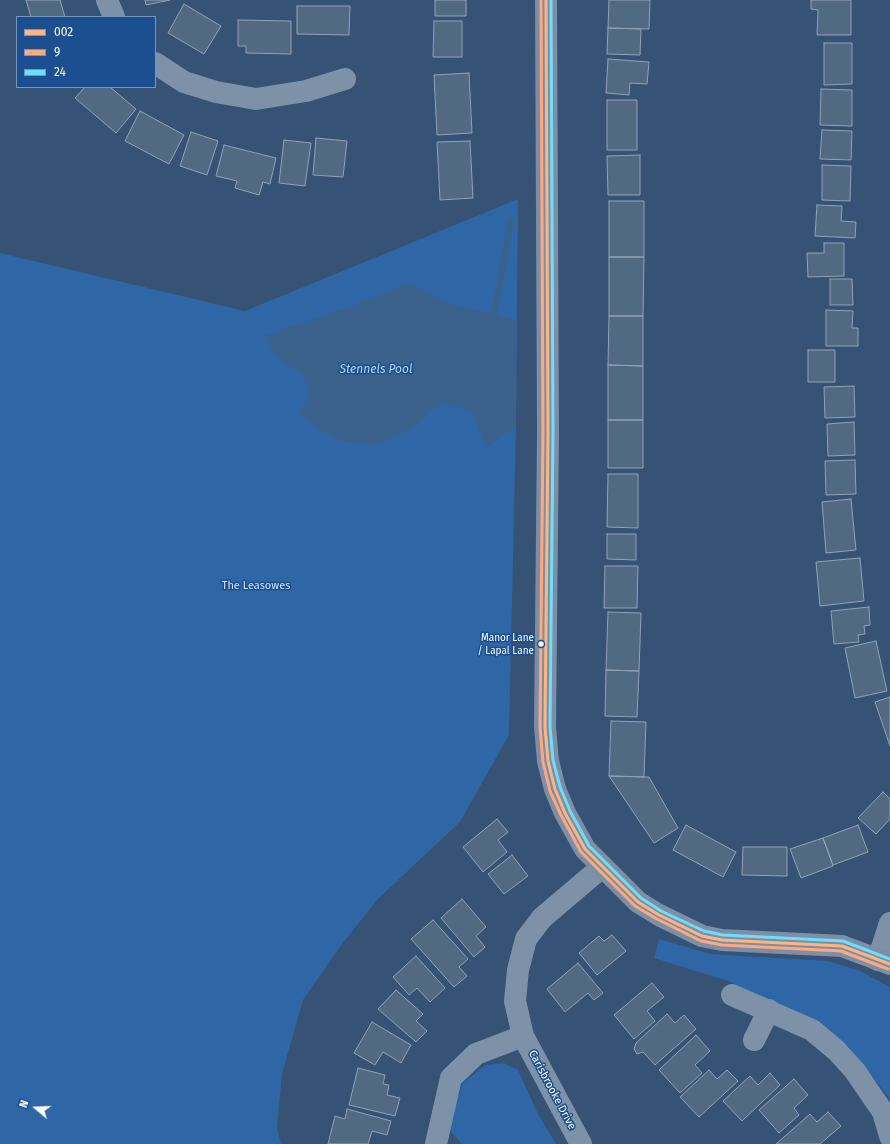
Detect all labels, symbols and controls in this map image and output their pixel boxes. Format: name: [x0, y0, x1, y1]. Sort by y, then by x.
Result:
legend: [16, 16, 156, 88]
text: 002: [54, 25, 73, 39]
text: 9: [54, 45, 60, 59]
text: 24: [54, 65, 66, 79]
water label: Stennels Pool: [340, 363, 412, 377]
park label: The Leasowes: [222, 579, 290, 593]
place label: Manor Lane / Lapal Lane: [477, 632, 534, 656]
marker: Manor Lane / Lapal Lane: [536, 639, 546, 649]
street label: Carisbrooke Drive: [526, 1048, 578, 1132]
north arrow: [16, 1088, 56, 1128]
text: N: [17, 1098, 32, 1110]

